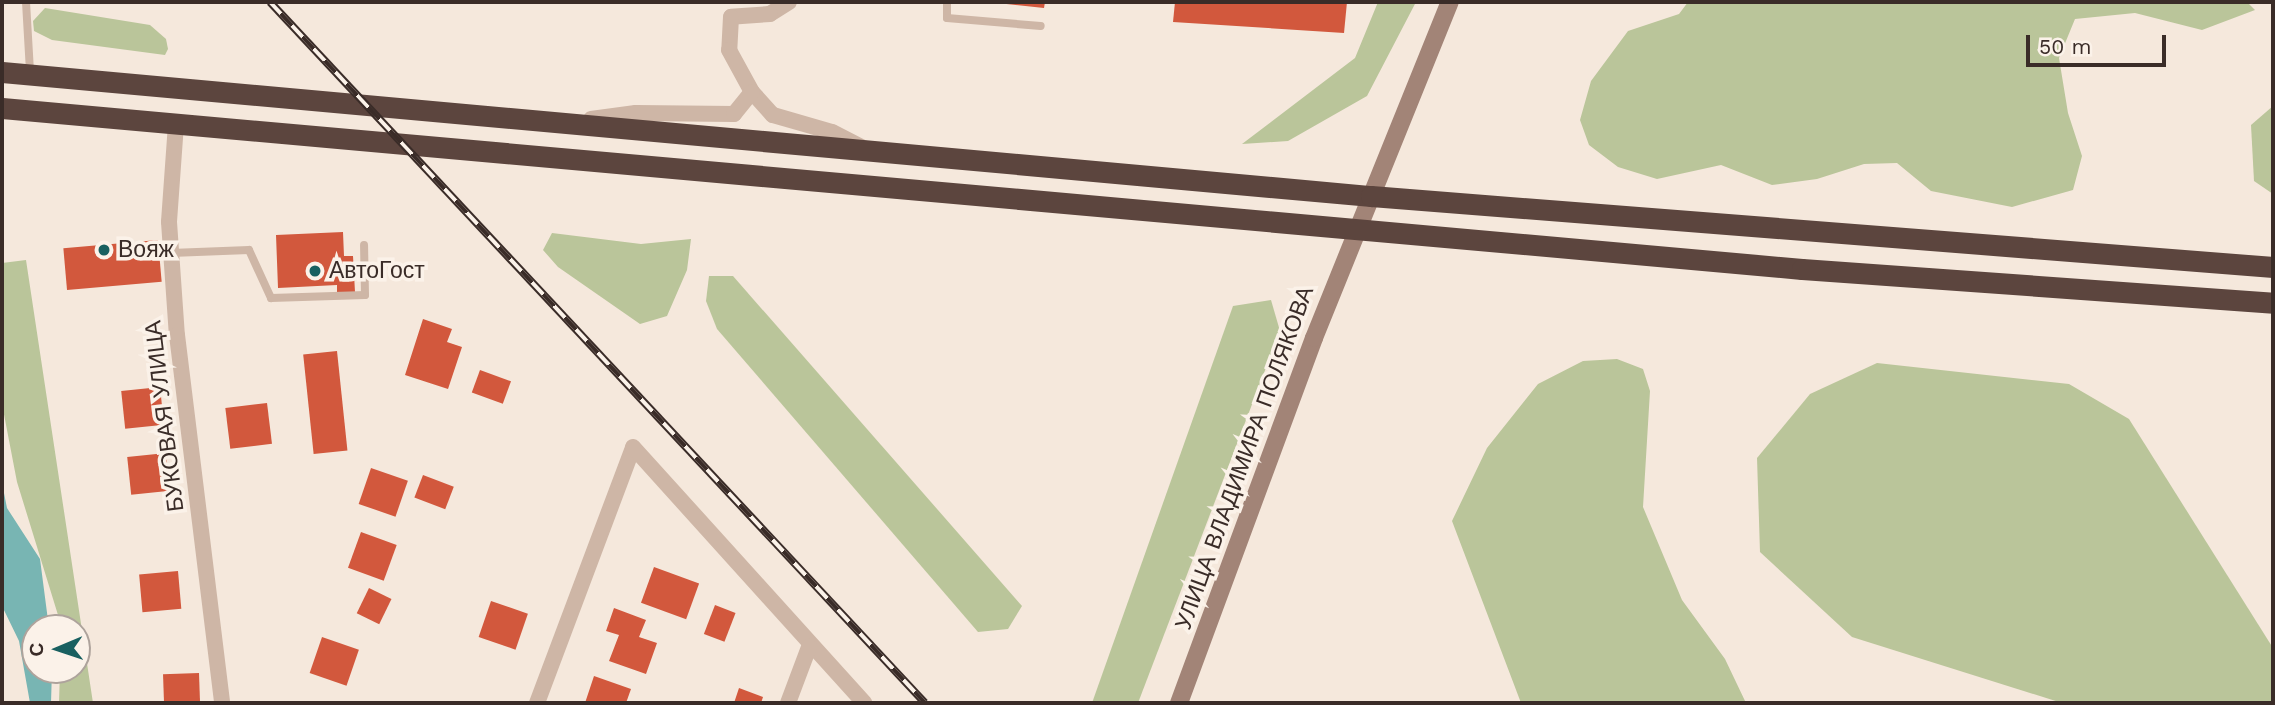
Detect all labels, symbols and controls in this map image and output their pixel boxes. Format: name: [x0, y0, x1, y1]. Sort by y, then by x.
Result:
scale bar: [2030, 21, 2170, 65]
text: 50 m: [2039, 34, 2091, 59]
place label: Вояж: [118, 236, 174, 264]
marker: Вояж: [96, 242, 112, 258]
place label: АвтоГост: [329, 257, 425, 285]
marker: АвтоГост: [307, 263, 323, 279]
street label: УЛИЦА ВЛАДИМИРА ПОЛЯКОВА: [1170, 282, 1320, 634]
street label: БУКОВАЯ УЛИЦА: [140, 319, 190, 513]
north arrow: [21, 614, 91, 684]
text: С: [25, 642, 48, 657]

